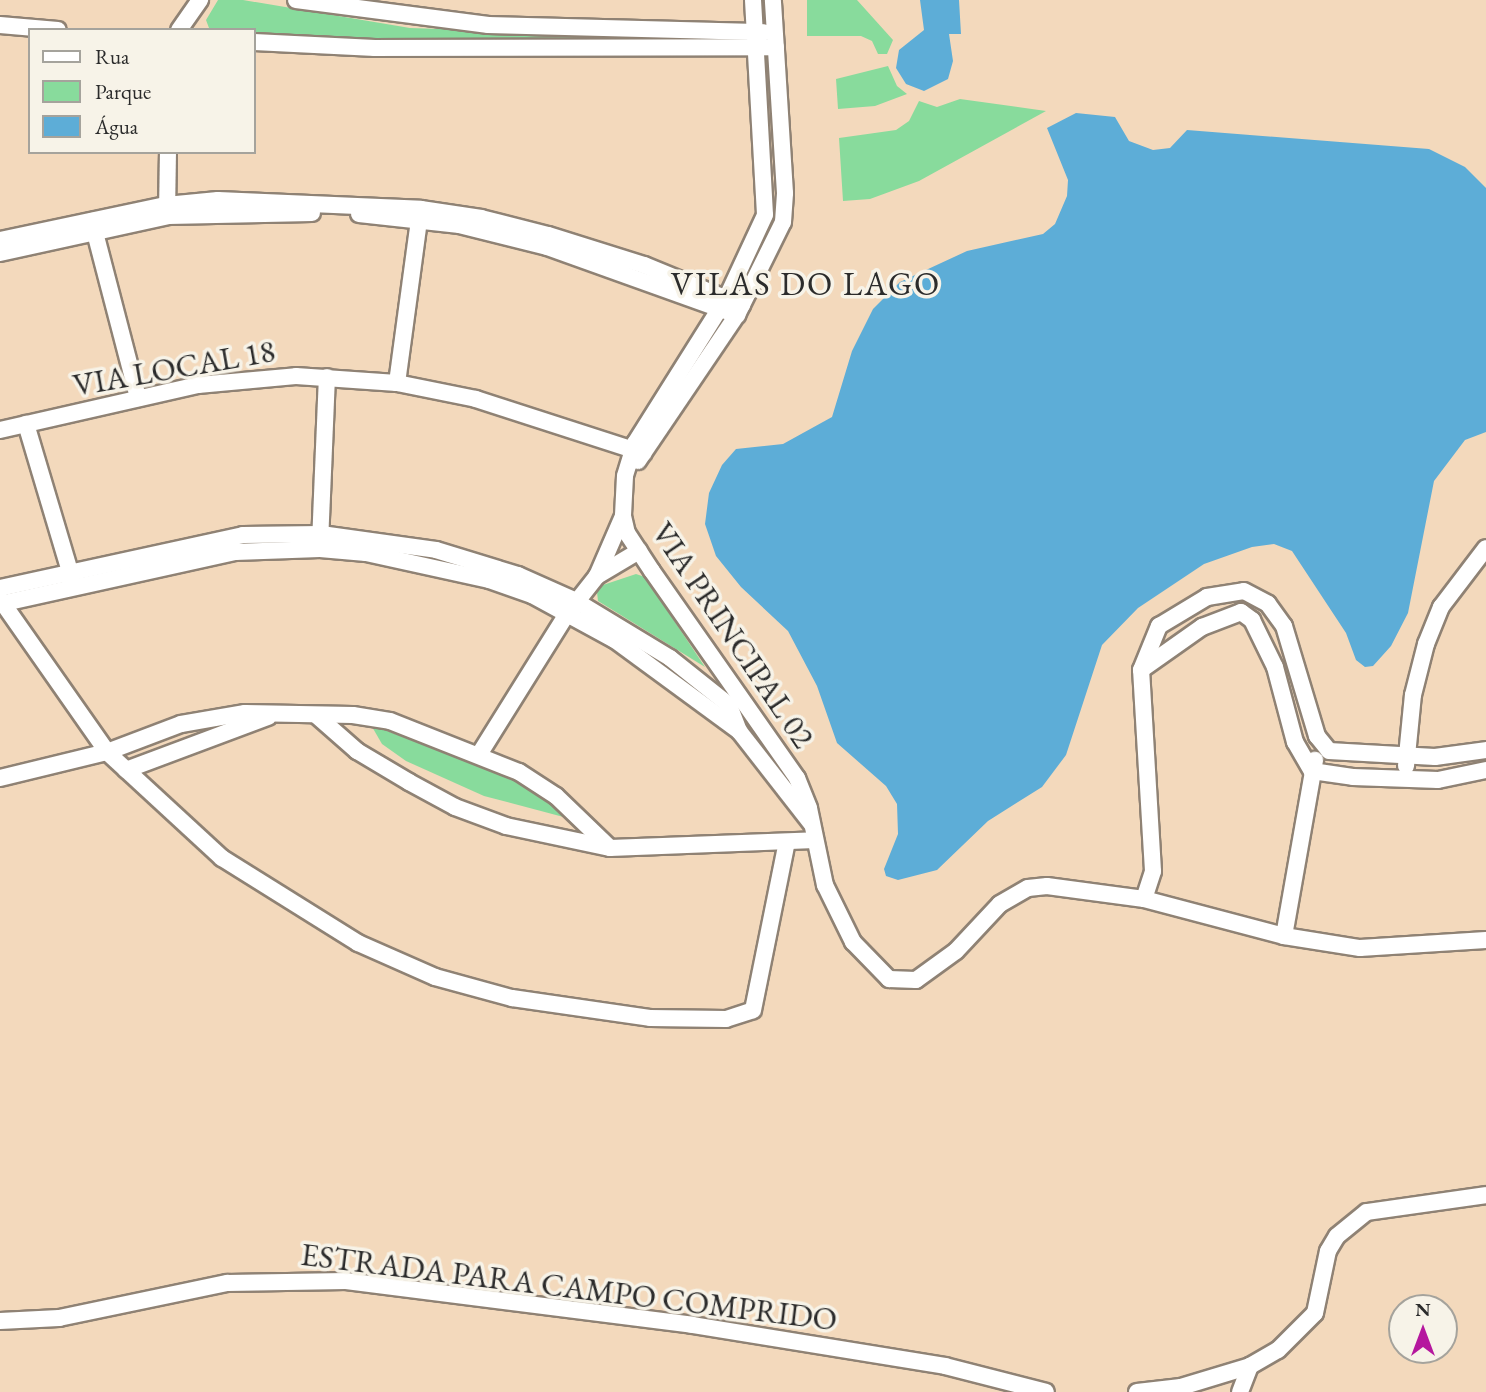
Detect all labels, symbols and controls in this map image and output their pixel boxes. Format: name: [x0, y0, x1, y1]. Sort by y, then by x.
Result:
legend: [28, 28, 256, 154]
text: Rua: [95, 43, 129, 70]
text: Parque: [95, 78, 151, 105]
text: Água: [95, 113, 138, 140]
district label: VILAS DO LAGO: [672, 264, 940, 304]
street label: VIA LOCAL 18: [70, 331, 278, 405]
street label: VIA PRINCIPAL 02: [643, 515, 823, 755]
street label: ESTRADA PARA CAMPO COMPRIDO: [299, 1235, 839, 1339]
north arrow: [1388, 1294, 1458, 1364]
text: N: [1415, 1297, 1431, 1322]

